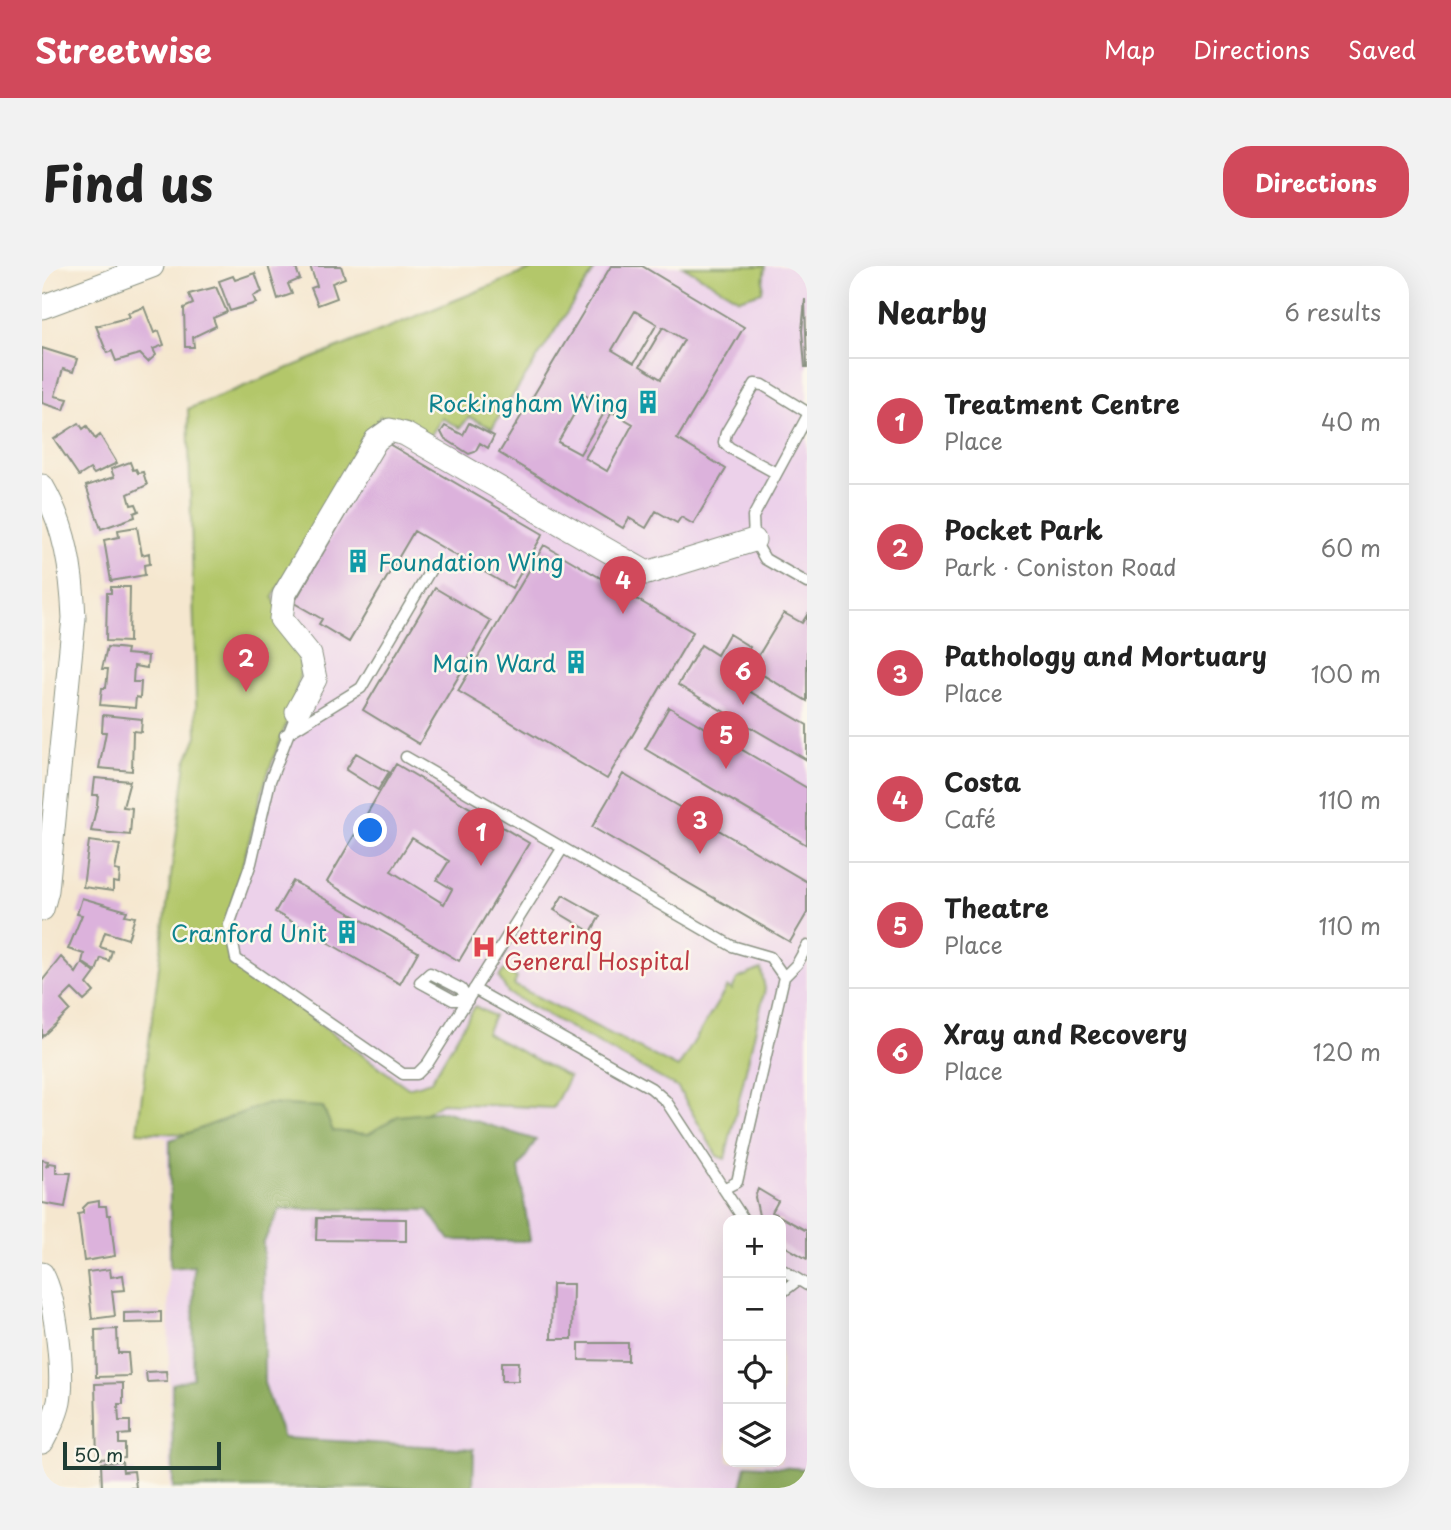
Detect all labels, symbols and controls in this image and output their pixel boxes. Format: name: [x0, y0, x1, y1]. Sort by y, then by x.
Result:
text: Streetwise: [35, 24, 212, 74]
text: Map: [1104, 31, 1155, 67]
text: Directions: [1193, 31, 1310, 67]
text: Saved: [1348, 31, 1416, 67]
text: Find us: [42, 145, 213, 219]
button: Directions: [1223, 146, 1409, 218]
text: Nearby: [877, 289, 987, 334]
text: 6 results: [1285, 294, 1381, 329]
text: Treatment Centre: [944, 384, 1180, 423]
place label: Rockingham Wing: [428, 385, 628, 420]
building icon: Rockingham Wing: [634, 388, 662, 416]
text: 1: [895, 404, 906, 439]
text: 40 m: [1321, 404, 1381, 439]
text: Place: [944, 423, 1003, 458]
text: Pocket Park: [944, 510, 1103, 549]
text: 2: [892, 530, 908, 565]
text: 60 m: [1321, 530, 1381, 565]
place label: Foundation Wing: [378, 544, 564, 579]
building icon: Foundation Wing: [344, 547, 372, 575]
text: Park · Coniston Road: [944, 549, 1177, 584]
pin: 4: [600, 556, 646, 614]
pin: 2: [223, 634, 269, 692]
text: Pathology and Mortuary: [944, 636, 1267, 675]
place label: Main Ward: [432, 645, 556, 680]
pin: 6: [720, 647, 766, 705]
building icon: Main Ward: [562, 648, 590, 676]
text: 3: [892, 656, 908, 691]
text: 100 m: [1311, 656, 1381, 691]
text: Place: [944, 675, 1003, 710]
pin: 5: [703, 711, 749, 769]
text: Costa: [944, 762, 1021, 801]
text: 4: [892, 782, 908, 817]
text: 110 m: [1319, 782, 1381, 817]
pin: 3: [677, 796, 723, 854]
text: Café: [944, 801, 996, 836]
pin: 1: [458, 808, 504, 866]
your location: [353, 813, 387, 847]
text: Theatre: [944, 888, 1049, 927]
text: 5: [893, 908, 907, 943]
text: 110 m: [1319, 908, 1381, 943]
place label: Cranford Unit: [171, 915, 327, 950]
place label: Kettering General Hospital: [504, 917, 690, 978]
building icon: Cranford Unit: [333, 918, 361, 946]
text: Place: [944, 927, 1003, 962]
hospital icon: Kettering General Hospital: [470, 933, 498, 961]
text: Xray and Recovery: [944, 1014, 1187, 1053]
text: 6: [892, 1034, 908, 1069]
text: 120 m: [1313, 1034, 1381, 1069]
text: Place: [944, 1053, 1003, 1088]
map controls: [723, 1215, 786, 1467]
button: +: [723, 1215, 786, 1278]
button: −: [723, 1278, 786, 1341]
button: locate: [723, 1341, 786, 1404]
button: layers: [723, 1404, 786, 1467]
scale bar: [63, 1439, 220, 1471]
text: 50 m: [74, 1440, 123, 1468]

